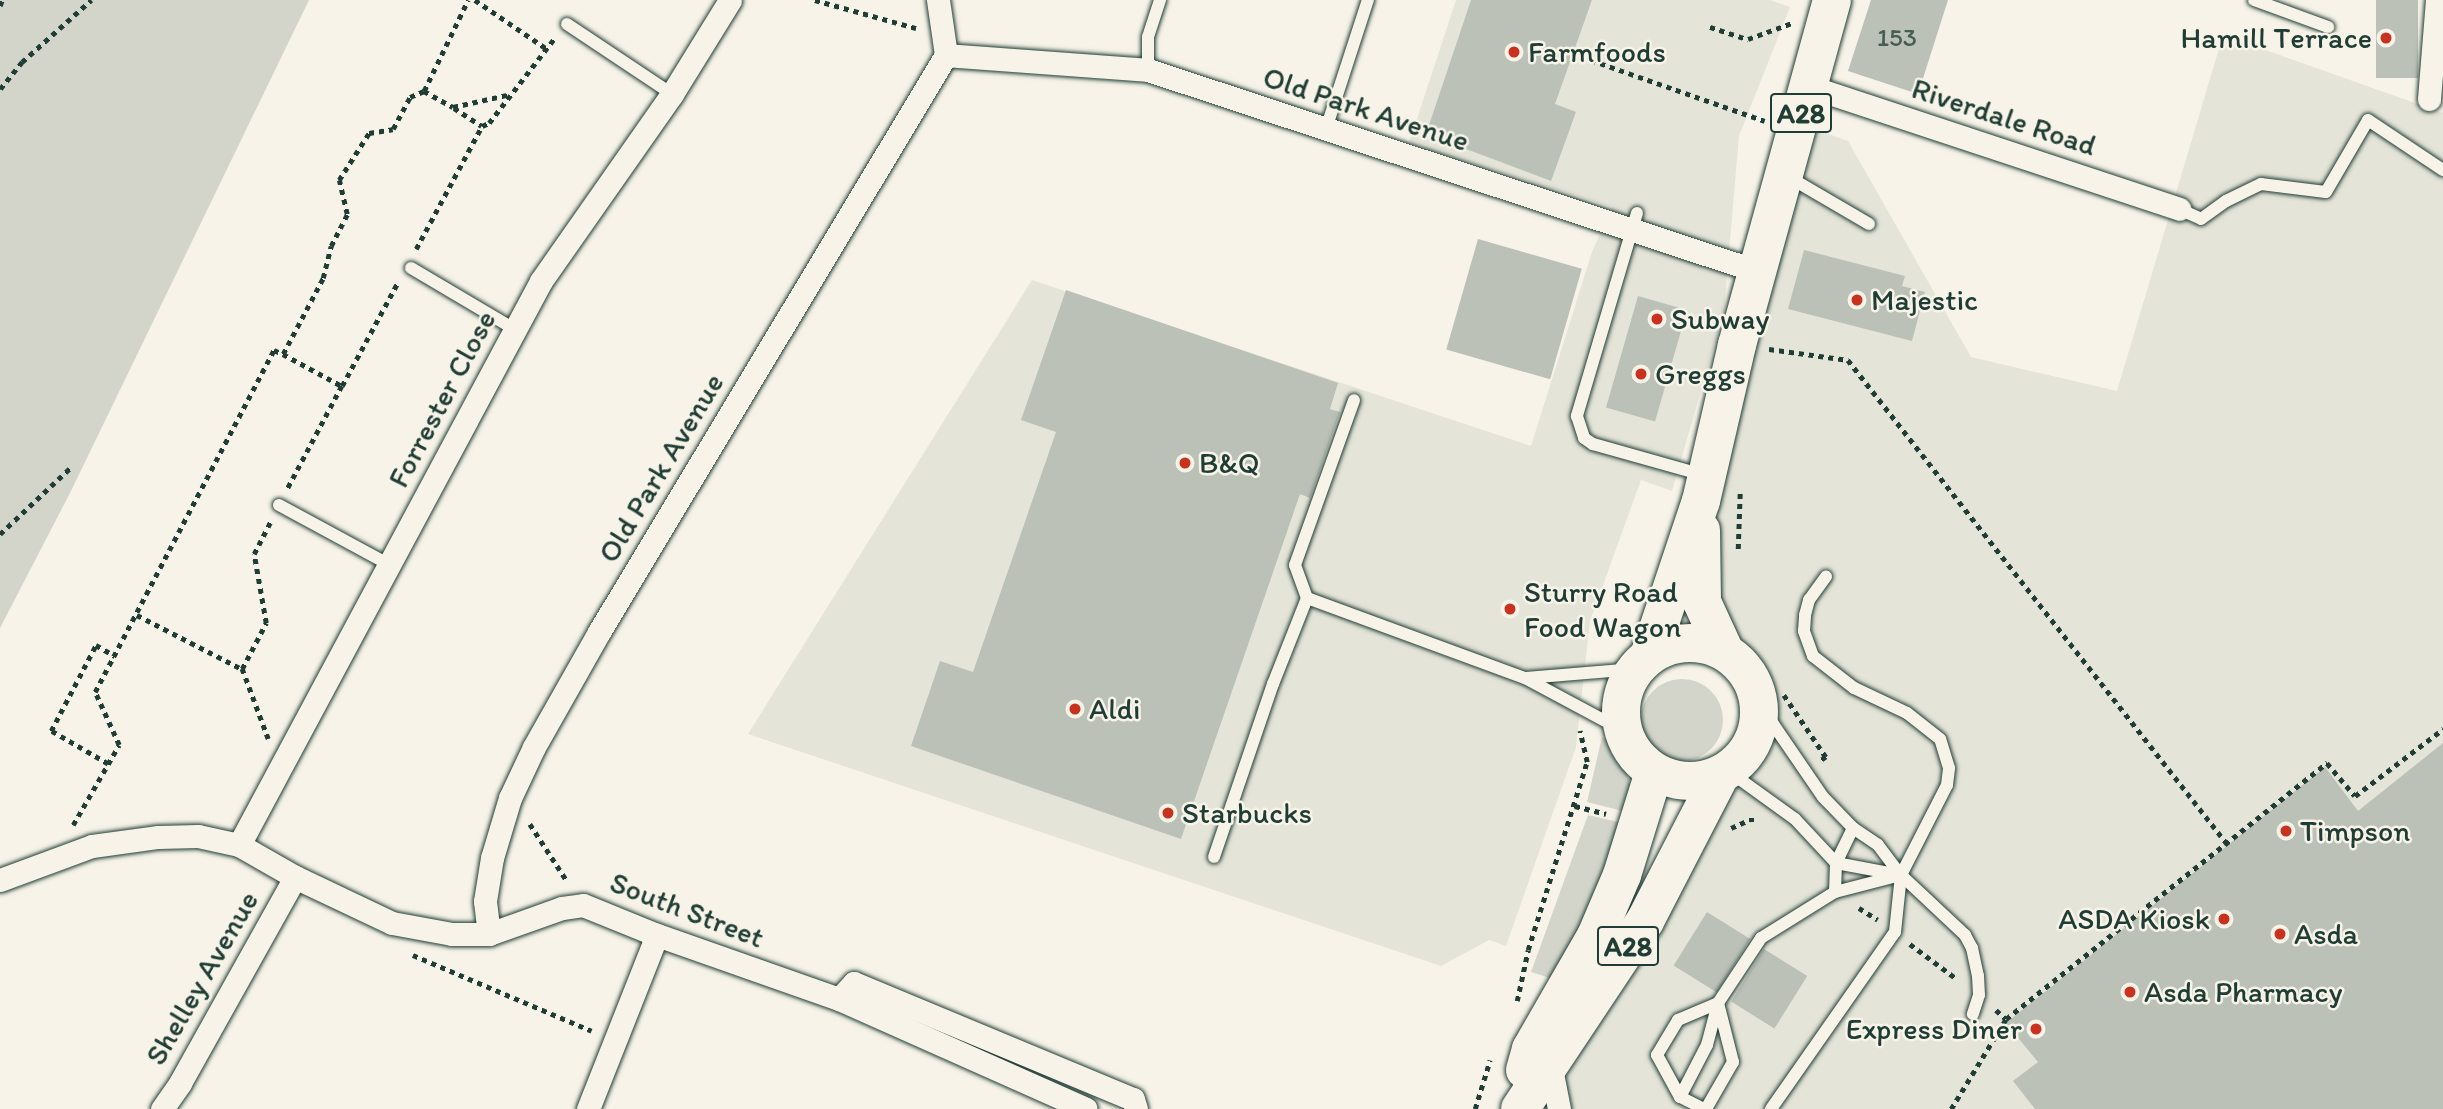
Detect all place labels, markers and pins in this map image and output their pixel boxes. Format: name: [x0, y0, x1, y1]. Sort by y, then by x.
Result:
place label: Hamill Terrace: [2184, 20, 2372, 56]
marker: Hamill Terrace: [2378, 30, 2394, 46]
place label: Farmfoods: [1528, 34, 1666, 70]
marker: Farmfoods: [1506, 44, 1522, 60]
place label: Majestic: [1871, 282, 1978, 318]
marker: Majestic: [1849, 292, 1865, 308]
place label: Subway: [1671, 301, 1769, 337]
marker: Subway: [1649, 311, 1665, 327]
place label: Greggs: [1655, 356, 1746, 392]
marker: Greggs: [1633, 366, 1649, 382]
place label: B&Q: [1199, 445, 1259, 481]
marker: B&Q: [1177, 455, 1193, 471]
place label: Sturry Road Food Wagon: [1524, 574, 1679, 644]
marker: Sturry Road Food Wagon: [1502, 601, 1518, 617]
place label: Aldi: [1089, 691, 1140, 727]
marker: Aldi: [1067, 701, 1083, 717]
place label: Starbucks: [1182, 795, 1312, 831]
marker: Starbucks: [1160, 805, 1176, 821]
place label: Timpson: [2300, 813, 2410, 849]
marker: Timpson: [2278, 823, 2294, 839]
place label: ASDA Kiosk: [2058, 901, 2210, 937]
marker: ASDA Kiosk: [2216, 911, 2232, 927]
place label: Asda: [2294, 916, 2358, 952]
marker: Asda: [2272, 926, 2288, 942]
place label: Asda Pharmacy: [2144, 974, 2343, 1010]
marker: Asda Pharmacy: [2122, 984, 2138, 1000]
place label: Express Diner: [1847, 1011, 2022, 1047]
marker: Express Diner: [2028, 1021, 2044, 1037]

